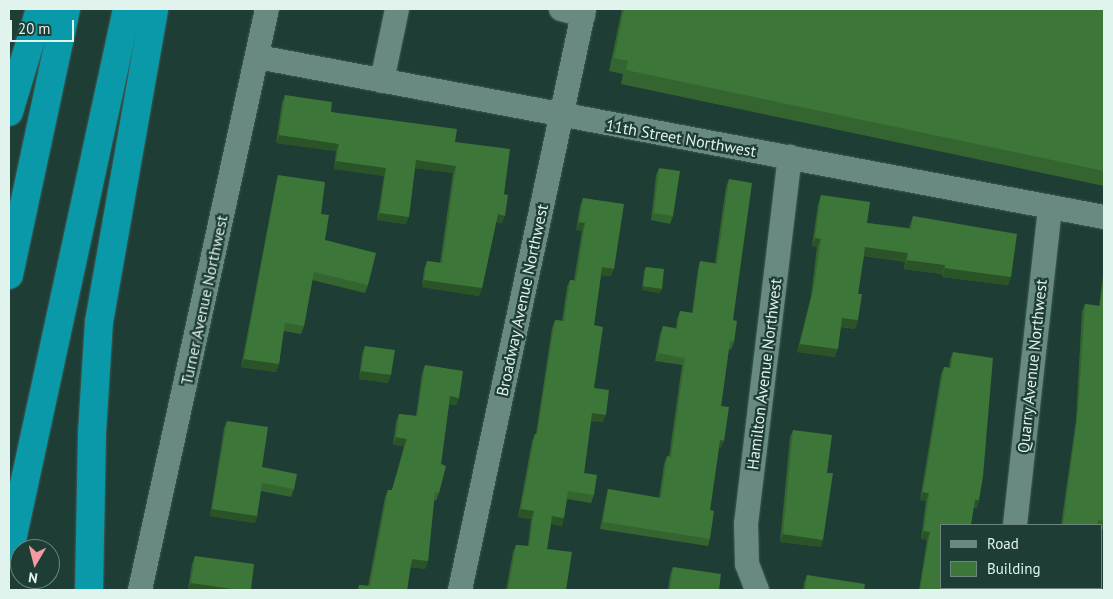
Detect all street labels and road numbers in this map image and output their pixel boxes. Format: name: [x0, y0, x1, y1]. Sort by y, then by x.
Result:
street label: 11th Street Northwest: [604, 115, 758, 161]
street label: Broadway Avenue Northwest: [492, 202, 552, 398]
street label: Turner Avenue Northwest: [177, 213, 231, 387]
street label: Hamilton Avenue Northwest: [743, 277, 785, 471]
street label: Quarry Avenue Northwest: [1013, 278, 1051, 454]

